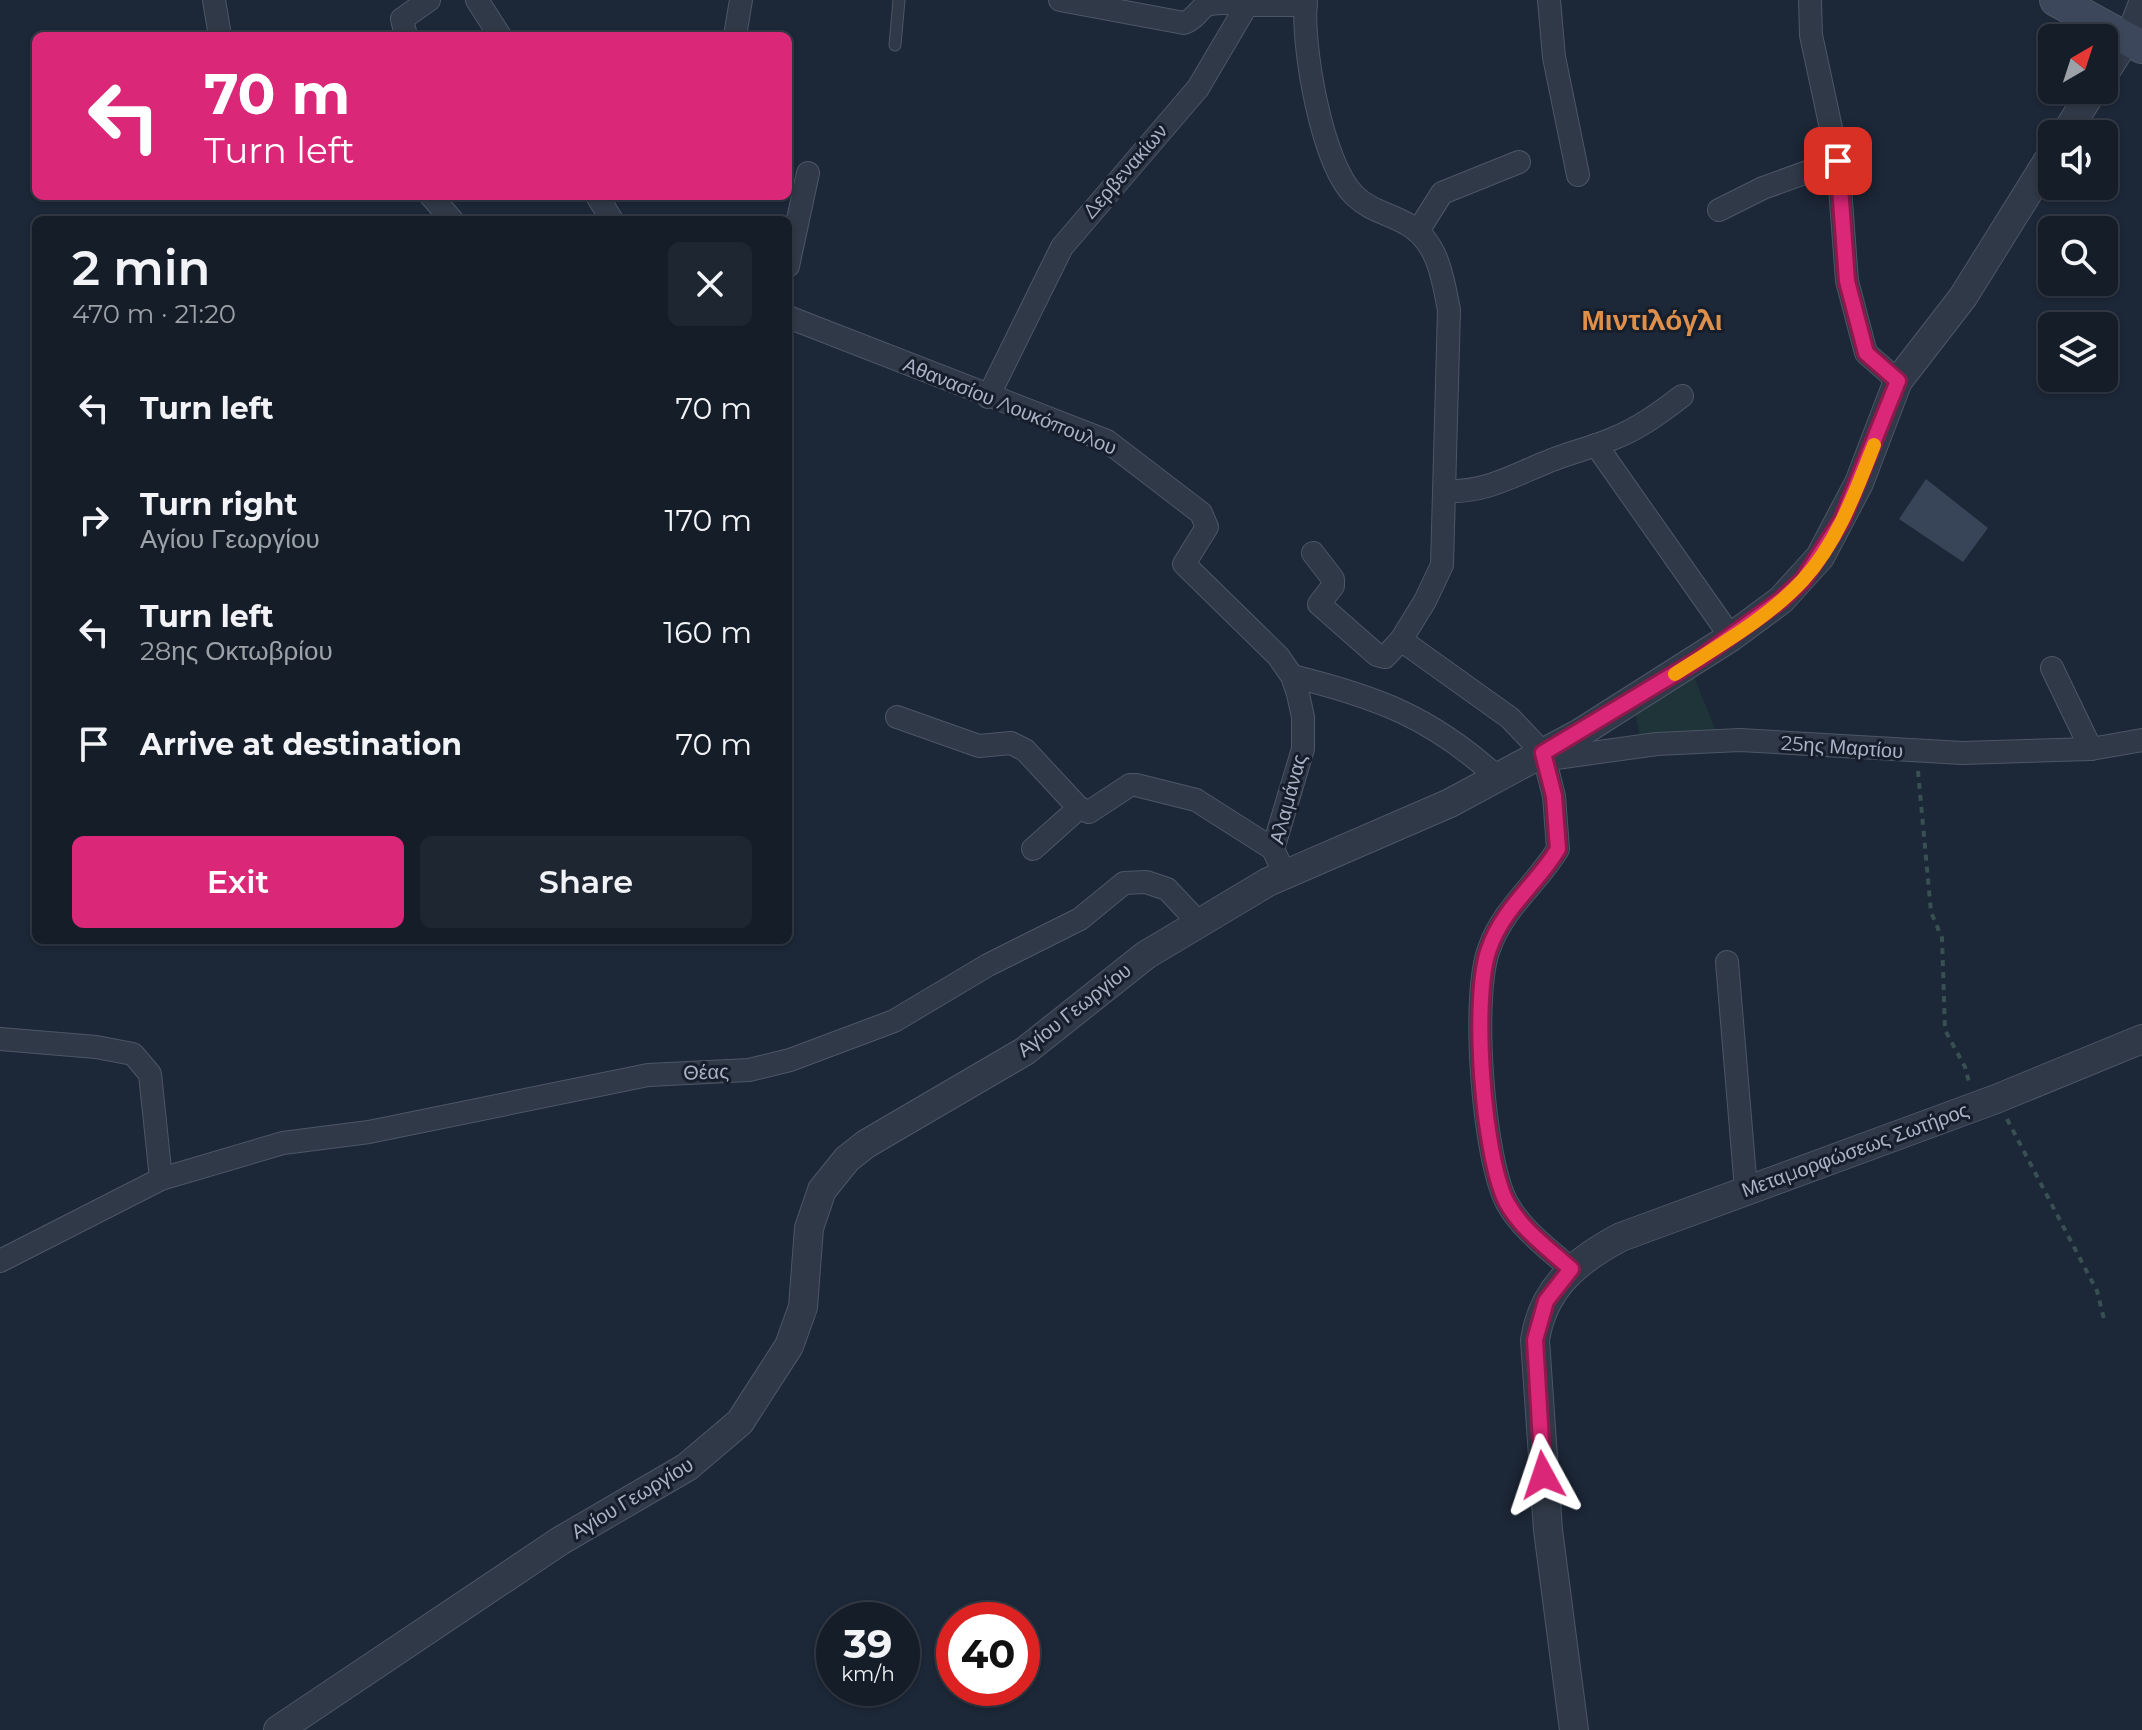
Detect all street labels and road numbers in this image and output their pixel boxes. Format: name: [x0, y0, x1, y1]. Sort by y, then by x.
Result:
street label: Δερβενακίων: [1078, 119, 1172, 223]
street label: Αθανασίου Λουκόπουλου: [900, 352, 1120, 460]
street label: 25ης Μαρτίου: [1780, 731, 1904, 763]
street label: Αλαμάνας: [1264, 751, 1312, 847]
street label: Αγίου Γεωργίου: [1012, 958, 1136, 1062]
street label: Θέας: [683, 1059, 730, 1085]
street label: Μεταμορφώσεως Σωτήρος: [1738, 1098, 1972, 1202]
street label: Αγίου Γεωργίου: [567, 1452, 697, 1544]

